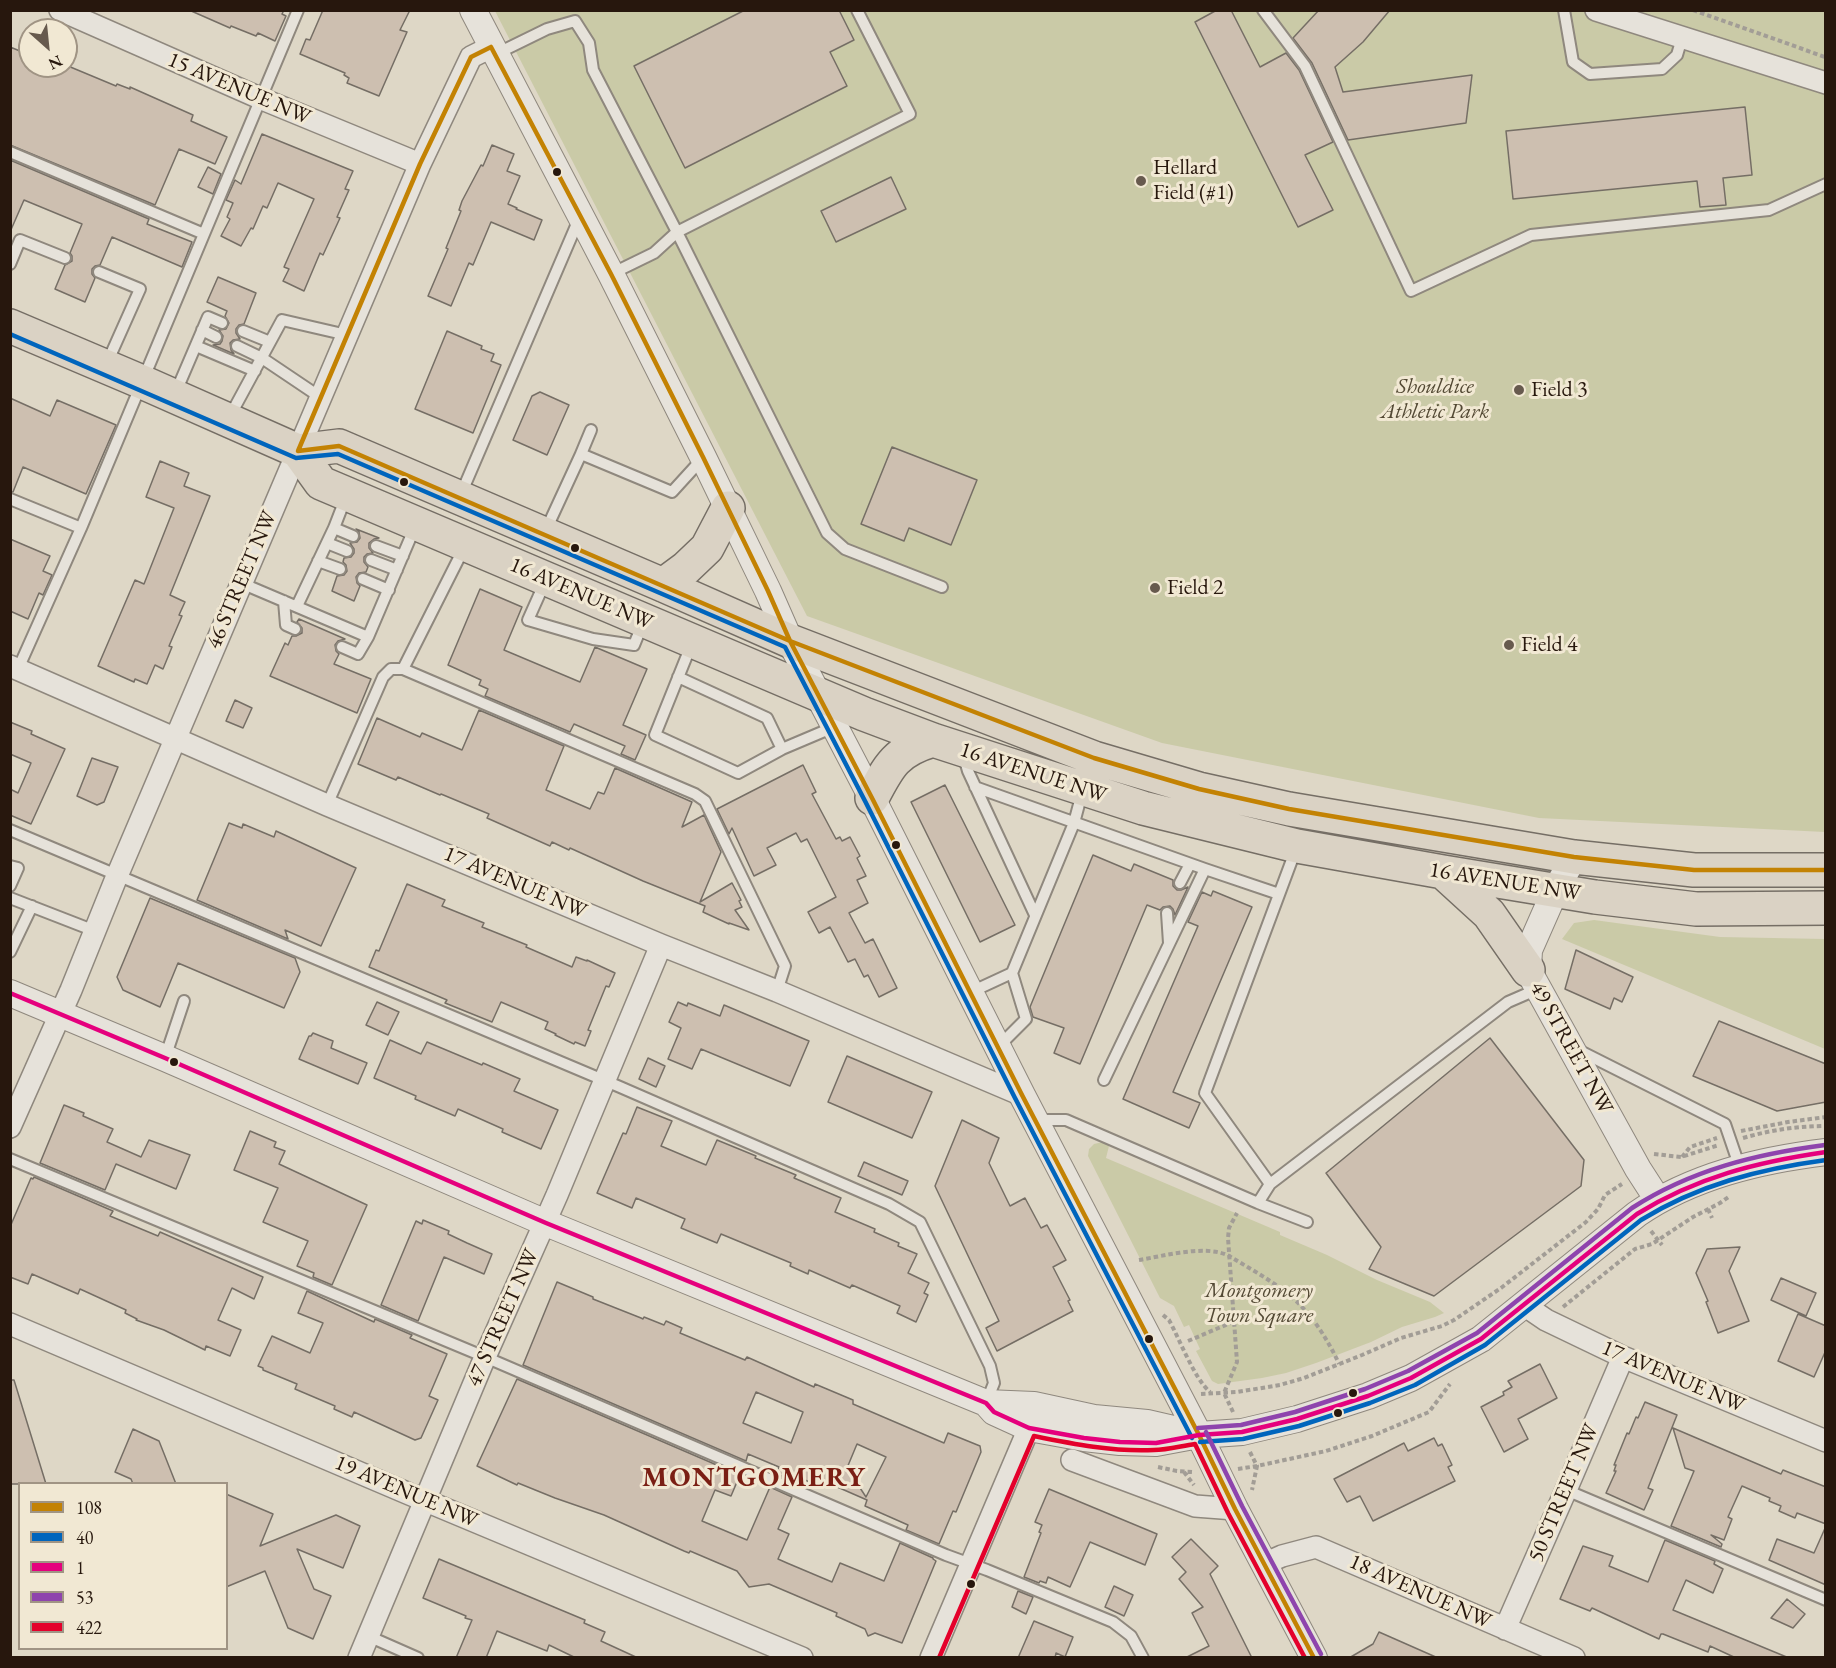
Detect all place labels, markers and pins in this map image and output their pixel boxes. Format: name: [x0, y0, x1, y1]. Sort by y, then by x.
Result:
place label: Hellard Field (#1): [1153, 155, 1234, 206]
unlabelled marker: [551, 166, 563, 178]
marker: Hellard Field (#1): [1134, 174, 1148, 188]
place label: Field 3: [1531, 377, 1588, 403]
marker: Field 3: [1512, 383, 1526, 397]
unlabelled marker: [398, 476, 410, 488]
unlabelled marker: [569, 542, 581, 554]
place label: Field 2: [1167, 575, 1224, 601]
marker: Field 2: [1148, 581, 1162, 595]
place label: Field 4: [1521, 632, 1578, 658]
marker: Field 4: [1502, 638, 1516, 652]
unlabelled marker: [890, 839, 902, 851]
unlabelled marker: [168, 1056, 180, 1068]
unlabelled marker: [1143, 1333, 1155, 1345]
unlabelled marker: [1347, 1387, 1359, 1399]
unlabelled marker: [1332, 1407, 1344, 1419]
unlabelled marker: [965, 1578, 977, 1590]

